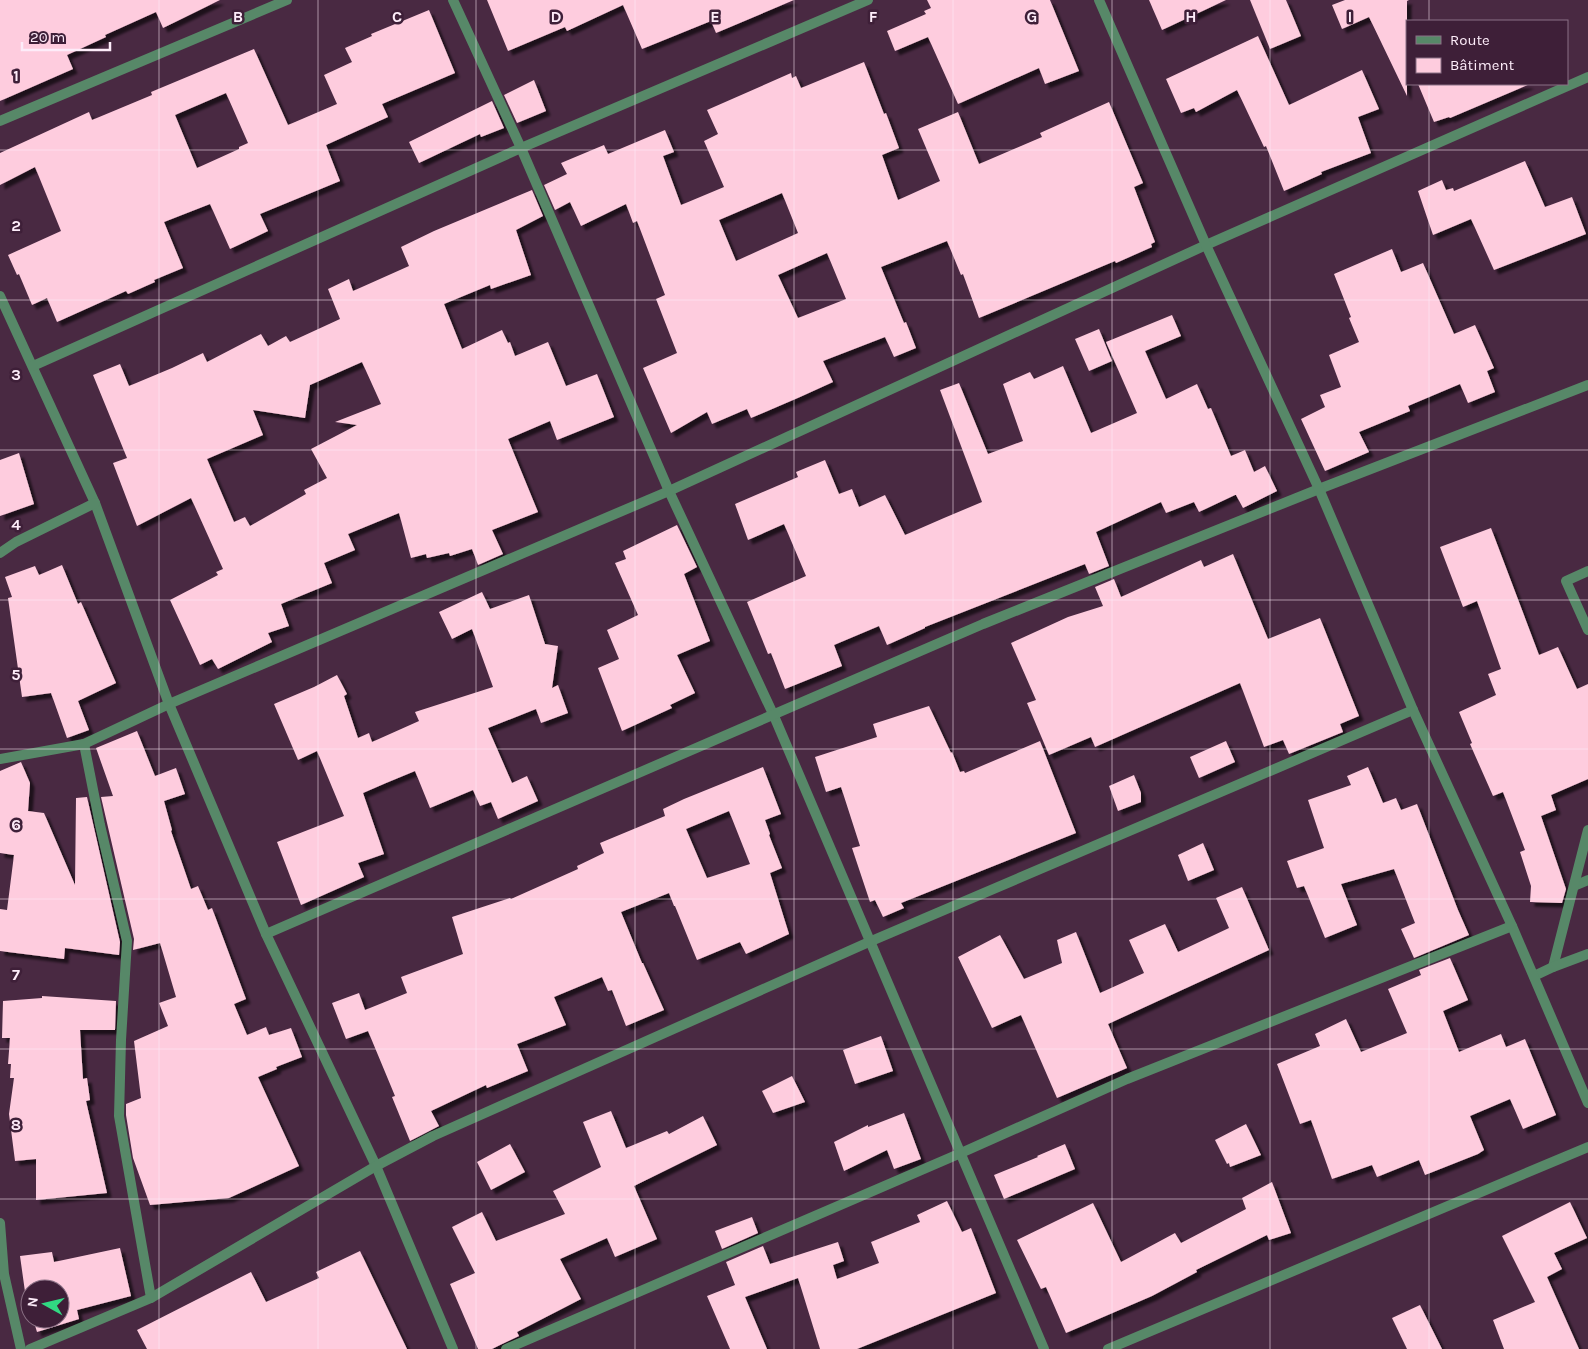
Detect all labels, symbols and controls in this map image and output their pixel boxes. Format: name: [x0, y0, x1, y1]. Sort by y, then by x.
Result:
text: B: [233, 7, 243, 26]
text: C: [392, 7, 402, 26]
text: D: [551, 7, 562, 26]
text: E: [710, 7, 720, 26]
text: F: [869, 7, 878, 26]
text: G: [1027, 7, 1037, 26]
text: H: [1185, 7, 1197, 26]
text: I: [1348, 7, 1352, 26]
scale bar: [22, 20, 110, 52]
legend: [1406, 20, 1568, 85]
text: 20 m: [30, 28, 65, 46]
text: Route: [1450, 31, 1490, 49]
text: Bâtiment: [1450, 56, 1514, 74]
text: 1: [13, 66, 19, 85]
text: 2: [11, 216, 21, 235]
text: 3: [11, 365, 21, 384]
text: 4: [11, 515, 21, 534]
text: 5: [11, 665, 21, 684]
text: 6: [11, 815, 21, 834]
text: 7: [12, 965, 20, 984]
text: 8: [11, 1115, 21, 1134]
north arrow: [20, 1279, 70, 1329]
text: N: [24, 1296, 42, 1308]

